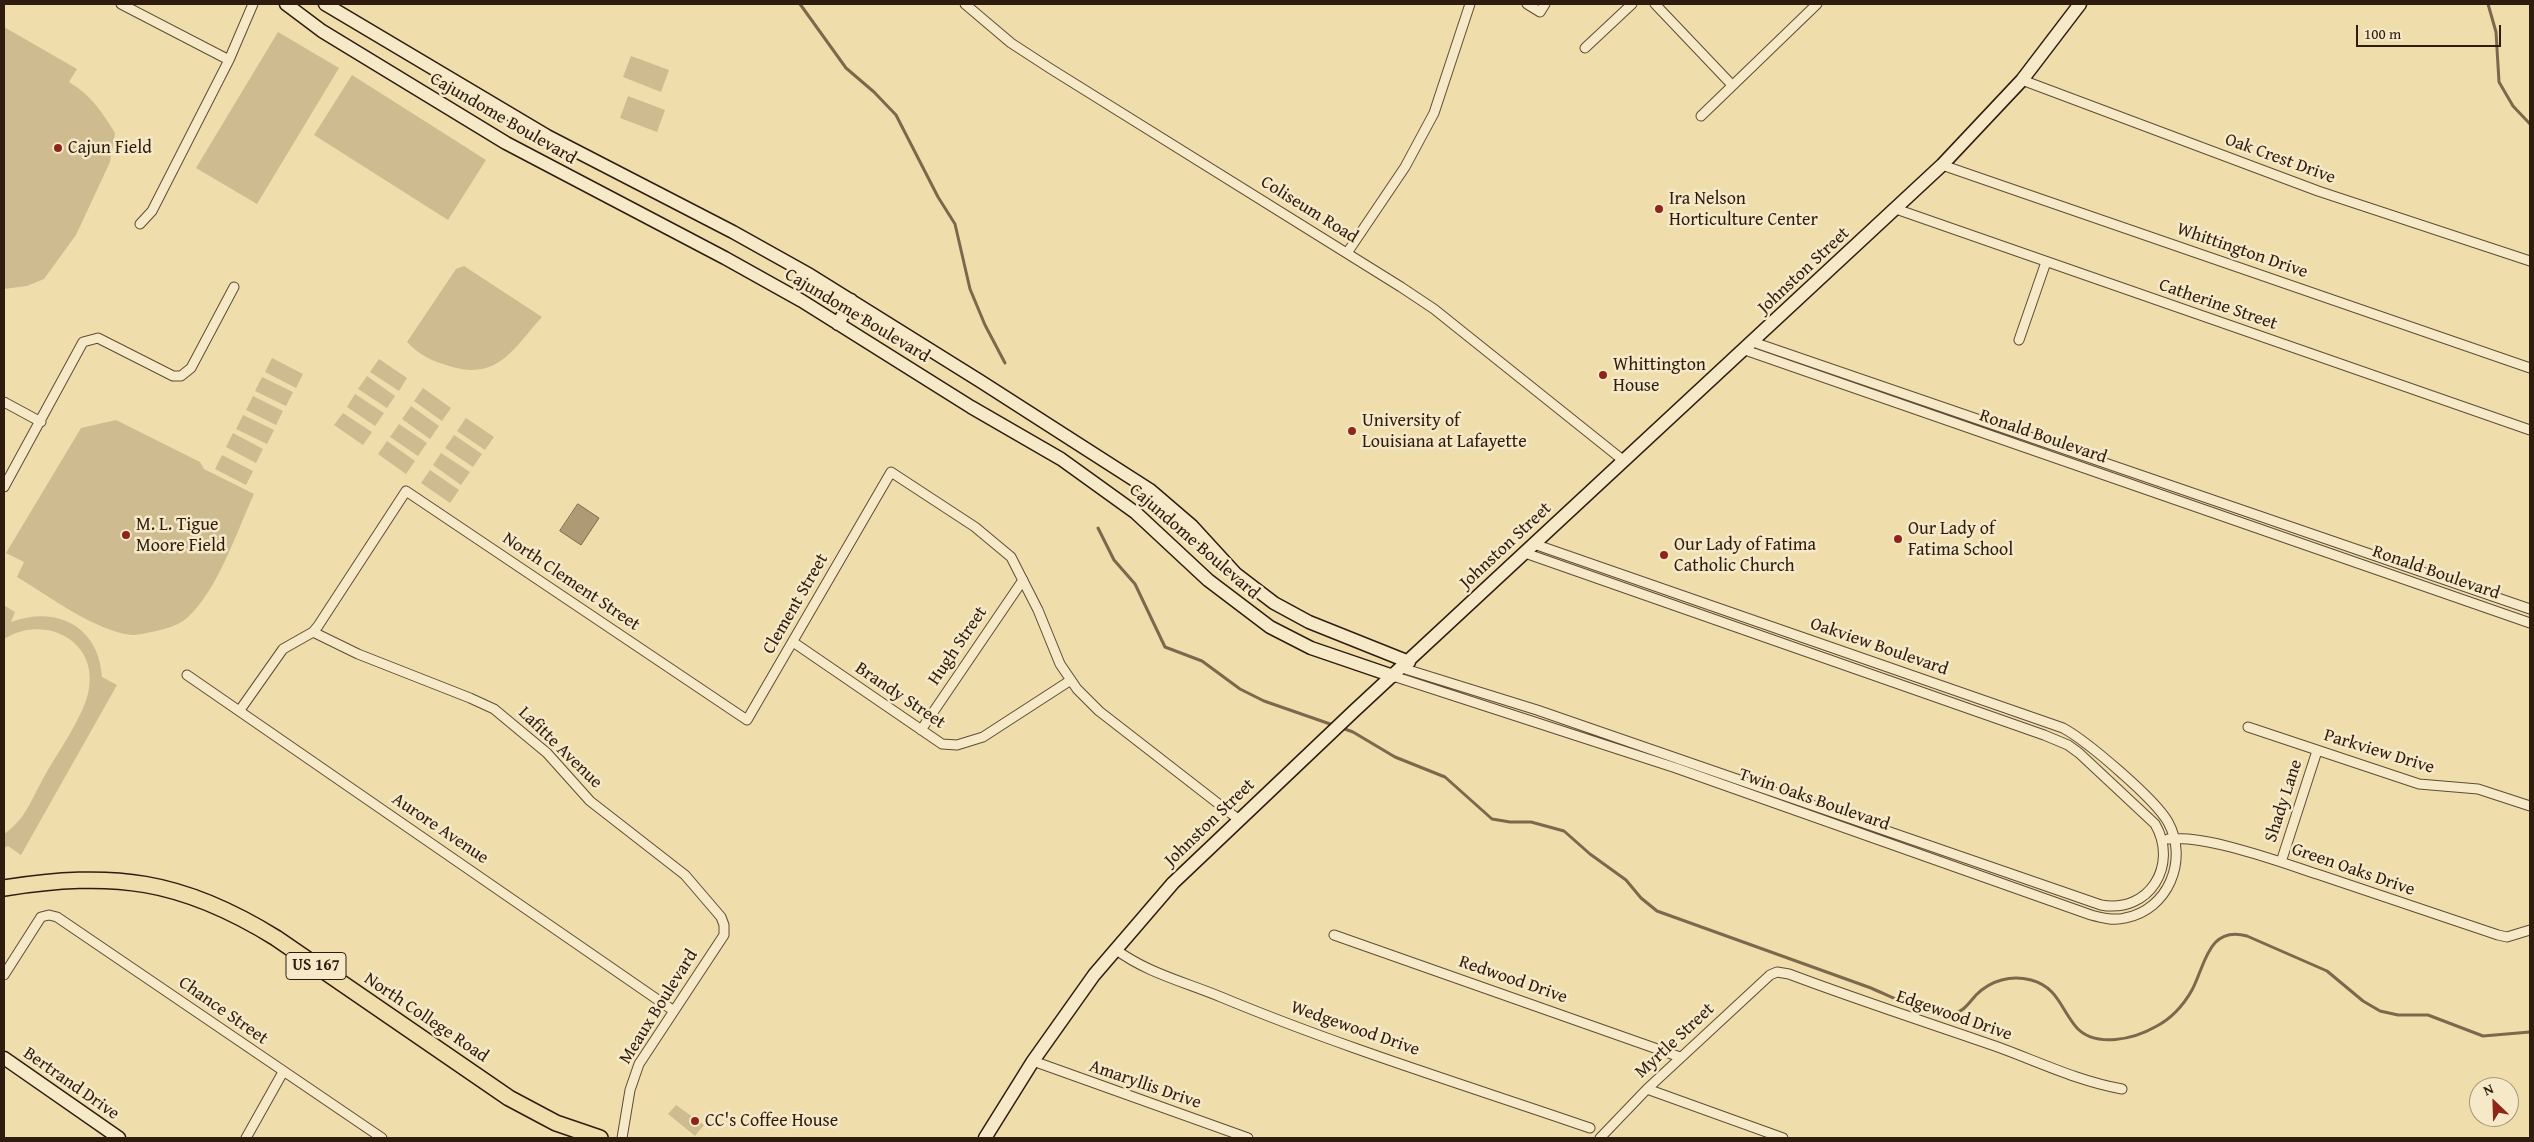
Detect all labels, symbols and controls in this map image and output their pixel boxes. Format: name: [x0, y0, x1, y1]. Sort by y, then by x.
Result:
scale bar: [2359, 15, 2504, 47]
text: 100 m: [2364, 23, 2401, 44]
street label: Cajundome Boulevard: [426, 68, 580, 170]
street label: Oak Crest Drive: [2222, 129, 2338, 189]
place label: Cajun Field: [68, 137, 152, 159]
marker: Cajun Field: [52, 142, 64, 154]
street label: Coliseum Road: [1256, 172, 1362, 248]
place label: Ira Nelson Horticulture Center: [1669, 188, 1818, 230]
marker: Ira Nelson Horticulture Center: [1653, 203, 1665, 215]
street label: Whittington Drive: [2174, 218, 2310, 284]
street label: Johnston Street: [1754, 223, 1854, 319]
street label: Cajundome Boulevard: [781, 264, 933, 368]
street label: Catherine Street: [2156, 275, 2280, 335]
place label: Whittington House: [1613, 354, 1706, 396]
marker: Whittington House: [1597, 369, 1609, 381]
street label: Ronald Boulevard: [1976, 405, 2110, 469]
place label: University of Louisiana at Lafayette: [1362, 410, 1527, 452]
marker: University of Louisiana at Lafayette: [1346, 425, 1358, 437]
street label: Cajundome Boulevard: [1124, 480, 1264, 604]
street label: Johnston Street: [1456, 498, 1556, 594]
place label: M. L. Tigue Moore Field: [136, 514, 226, 556]
place label: Our Lady of Fatima School: [1908, 518, 2013, 560]
street label: North Clement Street: [498, 528, 644, 636]
marker: M. L. Tigue Moore Field: [120, 529, 132, 541]
marker: Our Lady of Fatima School: [1892, 533, 1904, 545]
place label: Our Lady of Fatima Catholic Church: [1674, 534, 1816, 576]
street label: Ronald Boulevard: [2369, 541, 2503, 605]
marker: Our Lady of Fatima Catholic Church: [1658, 549, 1670, 561]
street label: Clement Street: [759, 550, 833, 658]
street label: Hugh Street: [924, 603, 992, 689]
street label: Oakview Boulevard: [1807, 613, 1951, 681]
street label: Brandy Street: [851, 658, 949, 734]
street label: Lafitte Avenue: [513, 703, 607, 793]
street label: Parkview Drive: [2321, 725, 2437, 779]
street label: Shady Lane: [2260, 757, 2308, 845]
street label: Twin Oaks Boulevard: [1736, 764, 1892, 836]
street label: Johnston Street: [1160, 774, 1260, 872]
street label: Aurore Avenue: [388, 789, 492, 869]
street label: Green Oaks Drive: [2289, 839, 2417, 901]
street label: Meaux Boulevard: [615, 946, 703, 1068]
street label: Redwood Drive: [1456, 951, 1570, 1009]
road number: US 167: [286, 952, 346, 979]
street label: North College Road: [360, 968, 492, 1068]
street label: Chance Street: [174, 972, 272, 1050]
street label: Edgewood Drive: [1893, 986, 2015, 1046]
street label: Wedgewood Drive: [1288, 997, 1422, 1061]
street label: Myrtle Street: [1631, 999, 1719, 1083]
street label: Bertrand Drive: [19, 1043, 123, 1125]
street label: Amaryllis Drive: [1086, 1056, 1204, 1114]
north arrow: [2469, 1077, 2519, 1127]
text: N: [2480, 1078, 2497, 1100]
place label: CC's Coffee House: [705, 1110, 838, 1132]
marker: CC's Coffee House: [689, 1115, 701, 1127]

